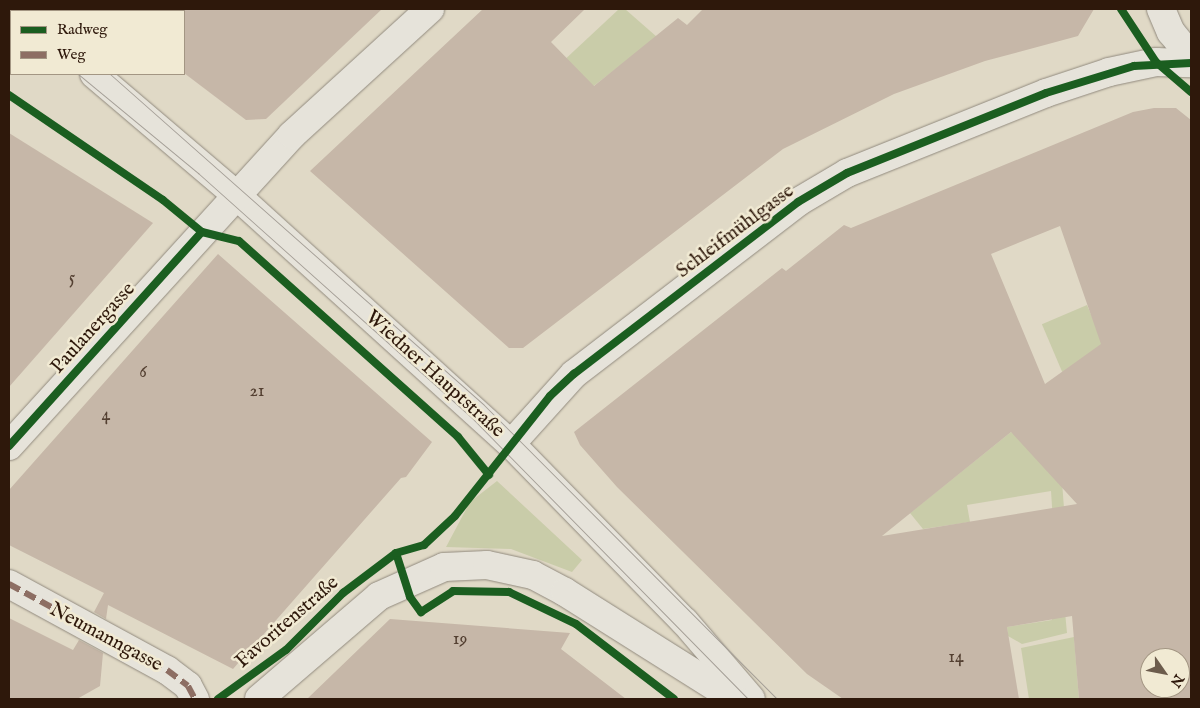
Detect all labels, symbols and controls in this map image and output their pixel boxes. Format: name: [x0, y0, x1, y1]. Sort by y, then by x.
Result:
legend: [10, 10, 185, 75]
text: Radweg: [57, 20, 108, 39]
text: Weg: [57, 45, 86, 64]
street label: Schleifmühlgasse: [671, 179, 799, 283]
house number: 5: [69, 268, 75, 290]
street label: Paulanergasse: [46, 277, 140, 379]
street label: Wiedner Hauptstraße: [360, 305, 510, 443]
house number: 6: [139, 362, 147, 384]
house number: 21: [249, 381, 265, 403]
house number: 4: [102, 405, 110, 427]
street label: Favoritenstraße: [230, 571, 344, 673]
street label: Neumanngasse: [45, 597, 167, 677]
house number: 19: [453, 629, 467, 651]
house number: 14: [948, 647, 964, 669]
north arrow: [1140, 648, 1190, 698]
text: N: [1166, 671, 1188, 691]

